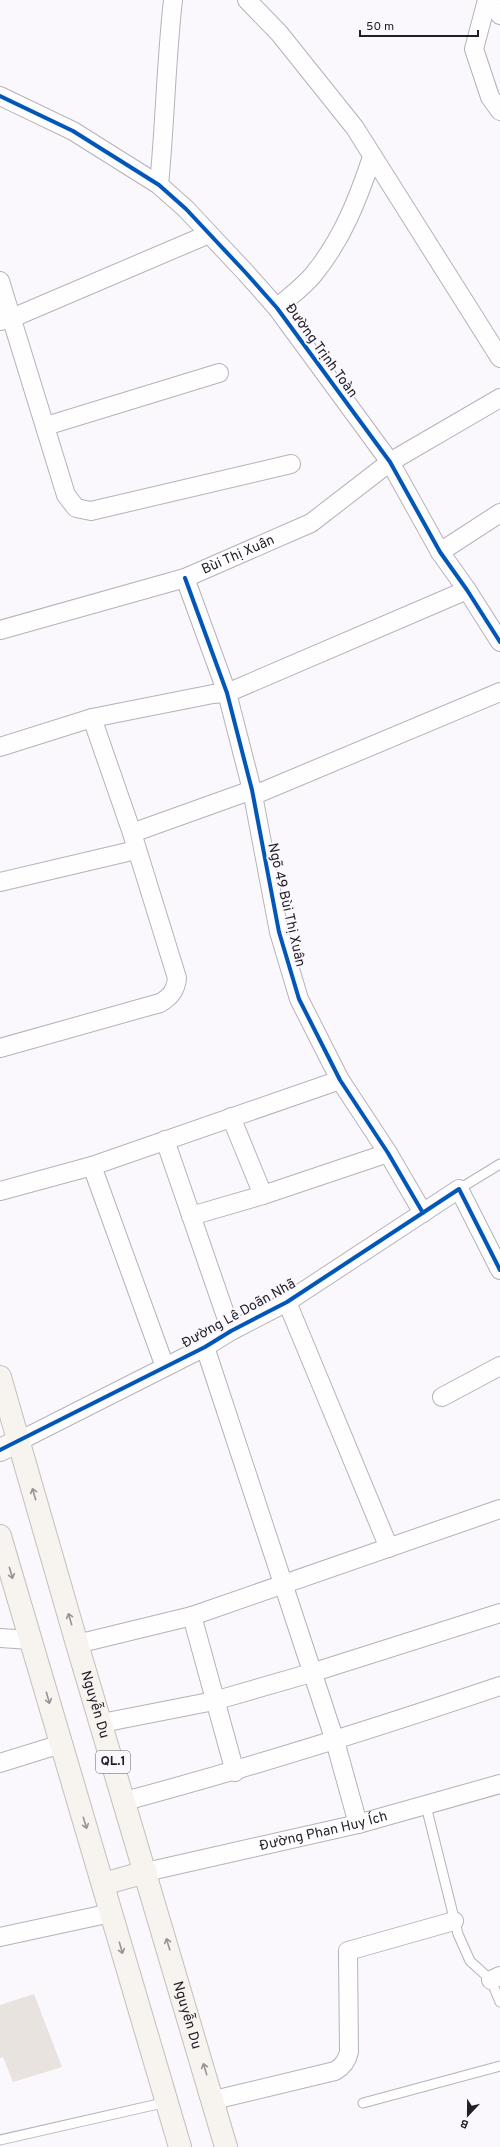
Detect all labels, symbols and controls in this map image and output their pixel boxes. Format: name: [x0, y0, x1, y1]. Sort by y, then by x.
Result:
scale bar: [360, 12, 478, 38]
text: 50 m: [366, 19, 394, 35]
street label: Đường Trịnh Toàn: [281, 301, 361, 401]
street label: Bùi Thị Xuân: [199, 532, 277, 578]
street label: Ngõ 49 Bùi Thị Xuân: [263, 841, 309, 969]
street label: Đường Lê Doãn Nhã: [179, 1276, 299, 1352]
one-way arrow: [30, 1487, 37, 1500]
one-way arrow: [8, 1567, 15, 1580]
one-way arrow: [66, 1613, 73, 1626]
street label: Nguyễn Du: [77, 1669, 113, 1740]
one-way arrow: [45, 1692, 52, 1705]
road number: QL.1: [96, 1751, 130, 1773]
street label: Đường Phan Huy Ích: [258, 1808, 389, 1855]
one-way arrow: [82, 1816, 89, 1829]
one-way arrow: [164, 1938, 171, 1951]
one-way arrow: [118, 1941, 125, 1954]
street label: Nguyễn Du: [169, 1979, 205, 2051]
one-way arrow: [201, 2063, 208, 2076]
north arrow: [448, 2095, 488, 2135]
text: B: [458, 2115, 471, 2131]

